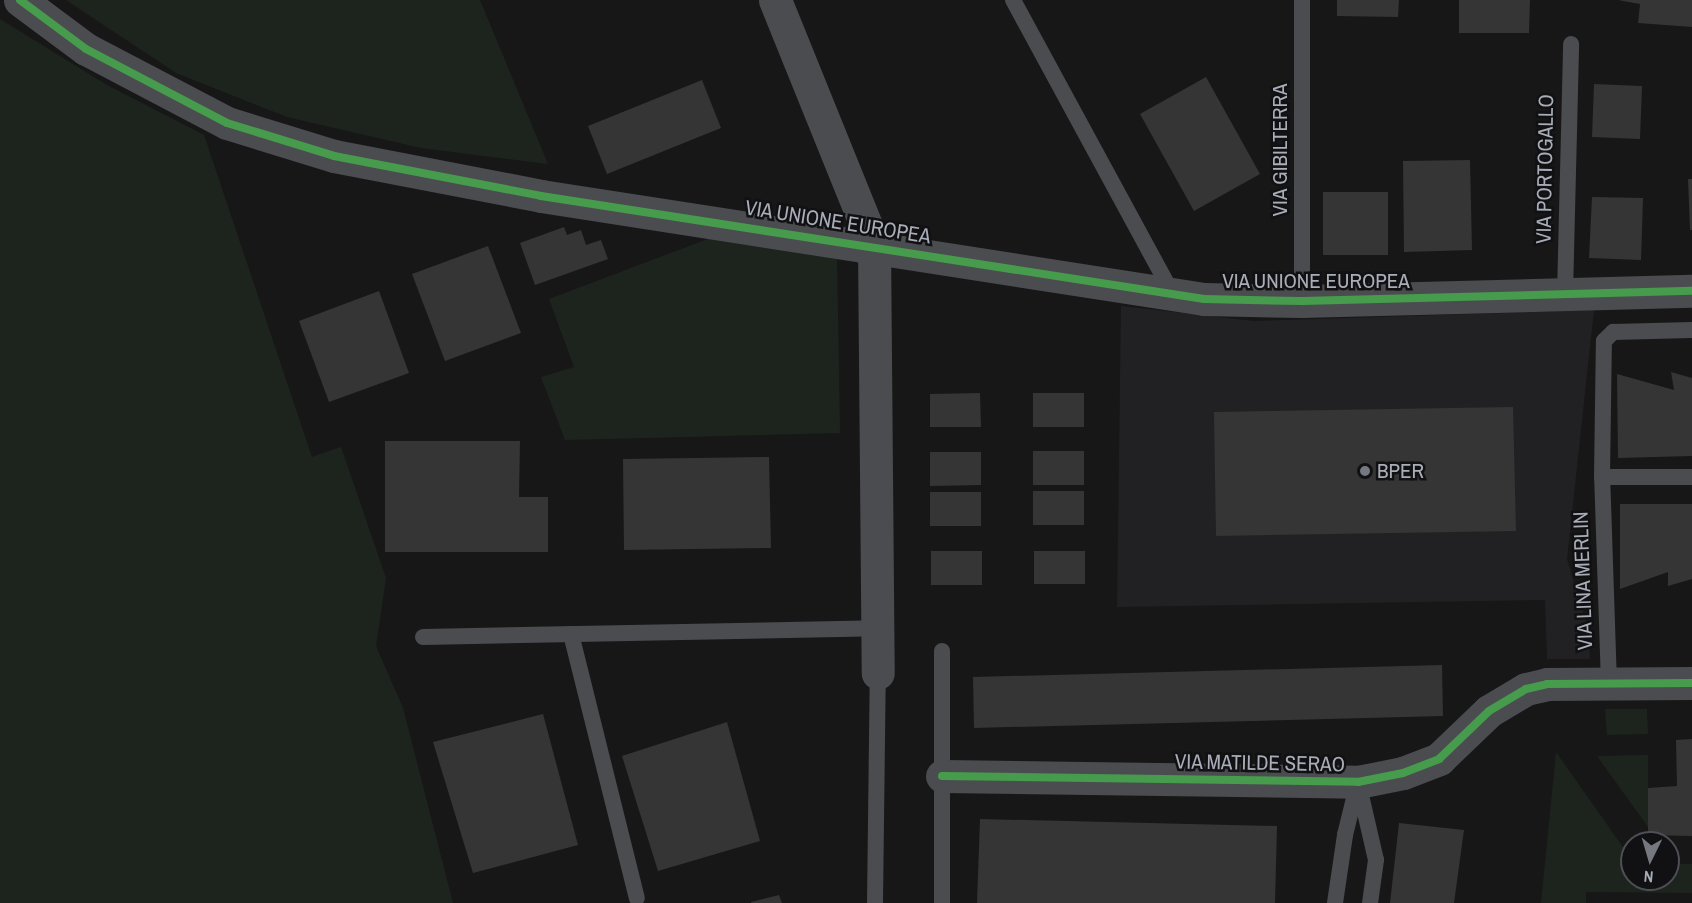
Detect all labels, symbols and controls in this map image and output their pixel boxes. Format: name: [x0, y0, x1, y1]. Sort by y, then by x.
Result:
street label: VIA GIBILTERRA: [1267, 83, 1293, 217]
street label: VIA PORTOGALLO: [1531, 93, 1559, 245]
street label: VIA UNIONE EUROPEA: [743, 195, 933, 249]
street label: VIA UNIONE EUROPEA: [1222, 268, 1410, 294]
place label: BPER: [1377, 458, 1424, 484]
marker: BPER: [1358, 464, 1372, 478]
street label: VIA LINA MERLIN: [1568, 510, 1598, 652]
street label: VIA MATILDE SERAO: [1174, 749, 1346, 777]
north arrow: [1620, 831, 1680, 891]
text: N: [1643, 866, 1654, 888]

